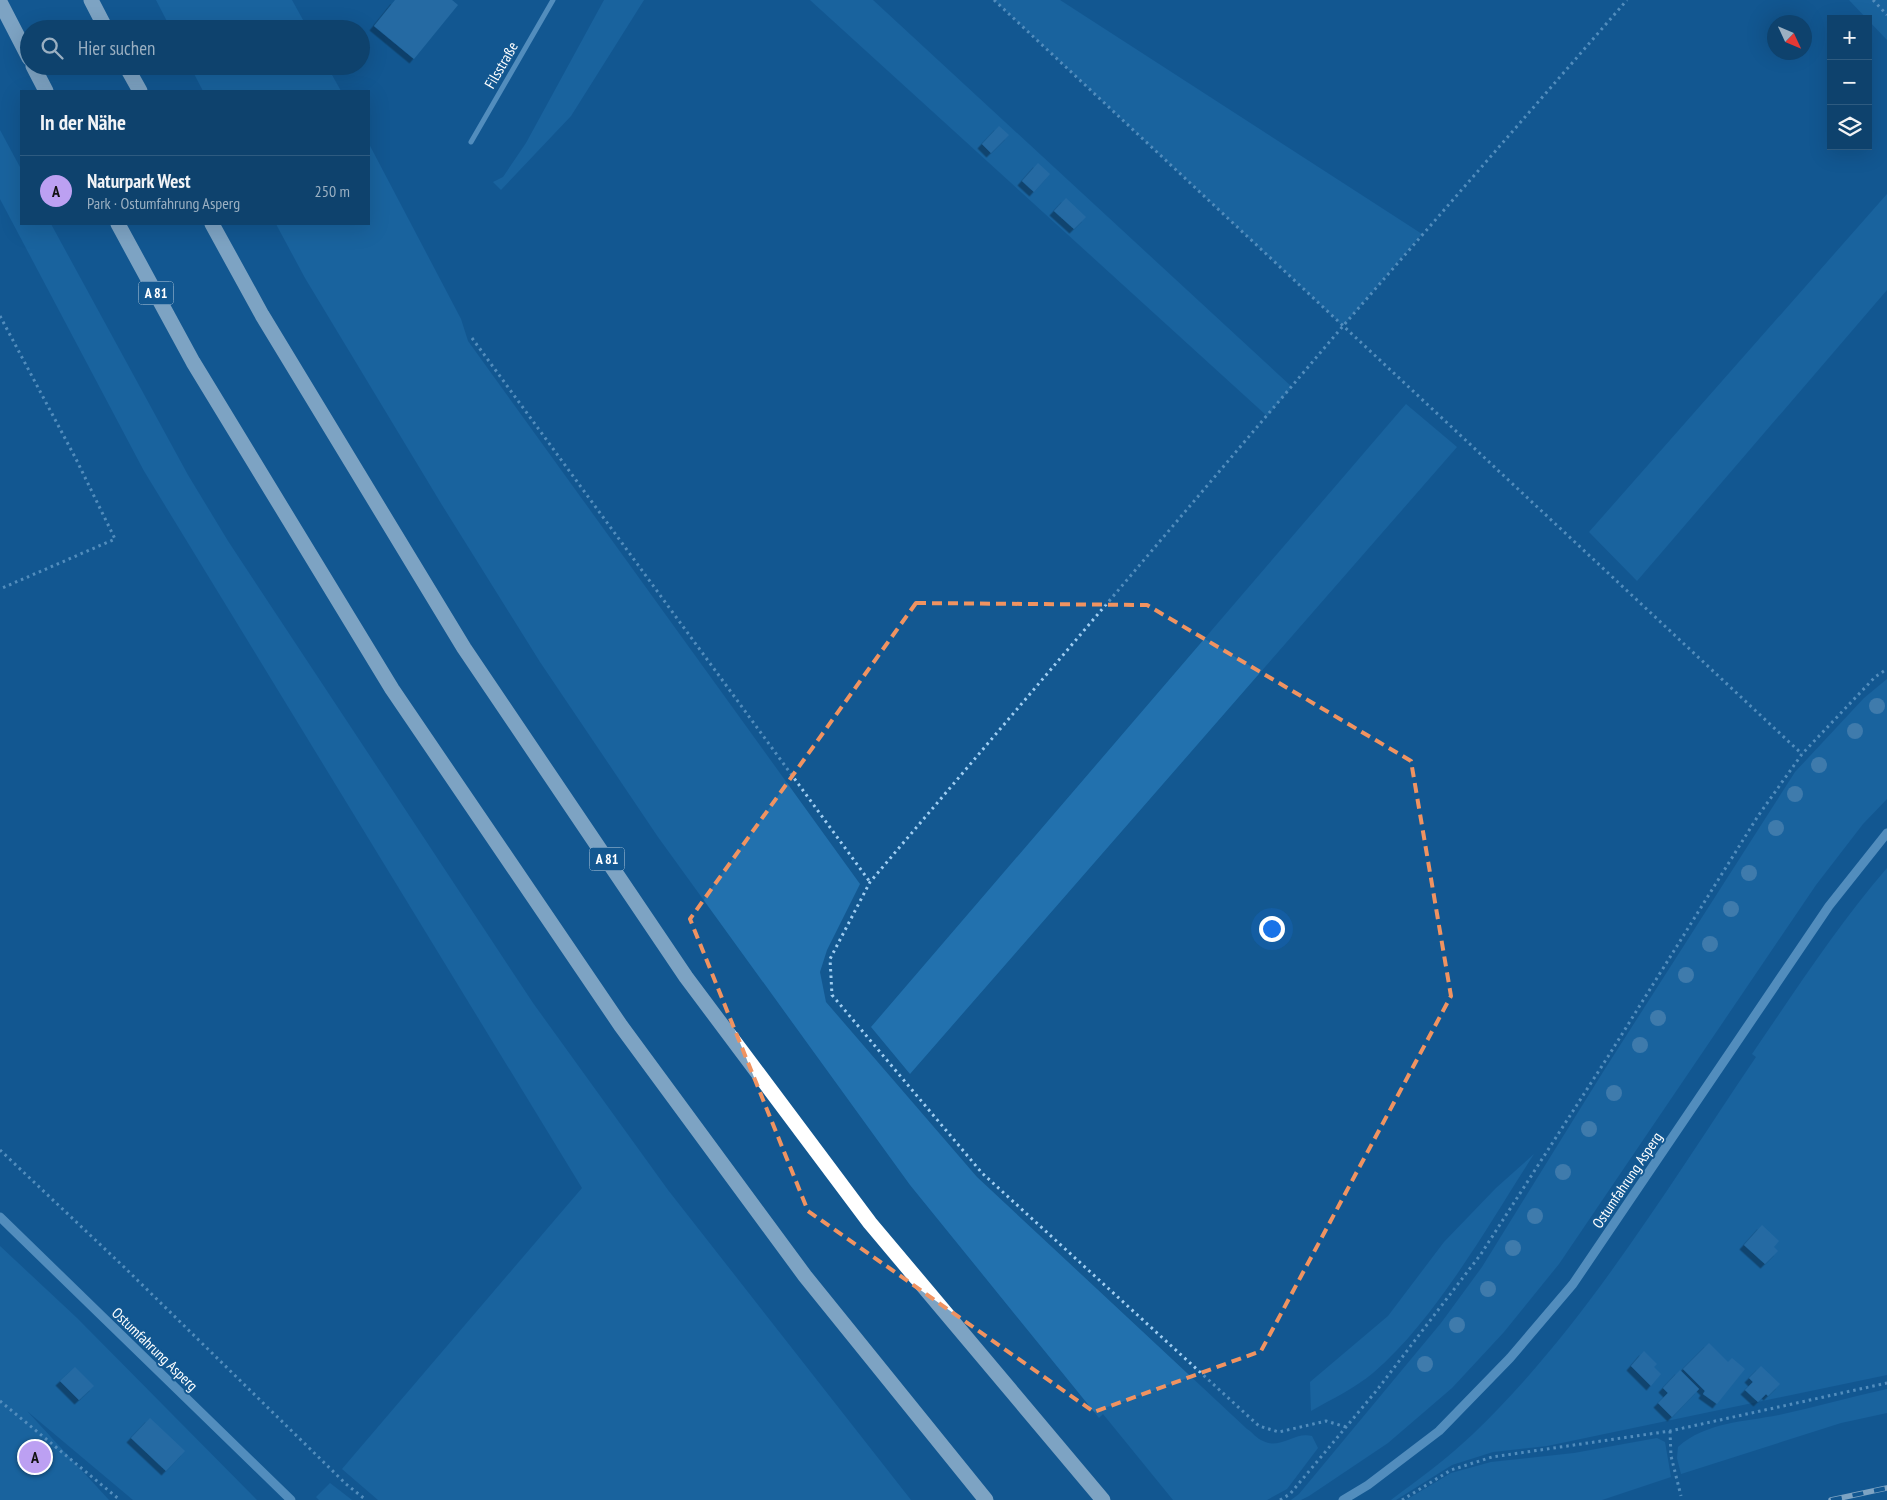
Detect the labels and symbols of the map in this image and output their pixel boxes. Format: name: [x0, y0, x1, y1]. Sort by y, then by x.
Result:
north arrow: [1767, 15, 1812, 60]
street label: Filsstraße: [480, 38, 522, 92]
road number: A 81: [138, 282, 174, 304]
road number: A 81: [590, 848, 624, 871]
your location: [1259, 916, 1285, 942]
street label: Ostumfahrung Asperg: [1588, 1128, 1666, 1232]
street label: Ostumfahrung Asperg: [108, 1303, 202, 1395]
pin: A: [19, 1438, 51, 1476]

